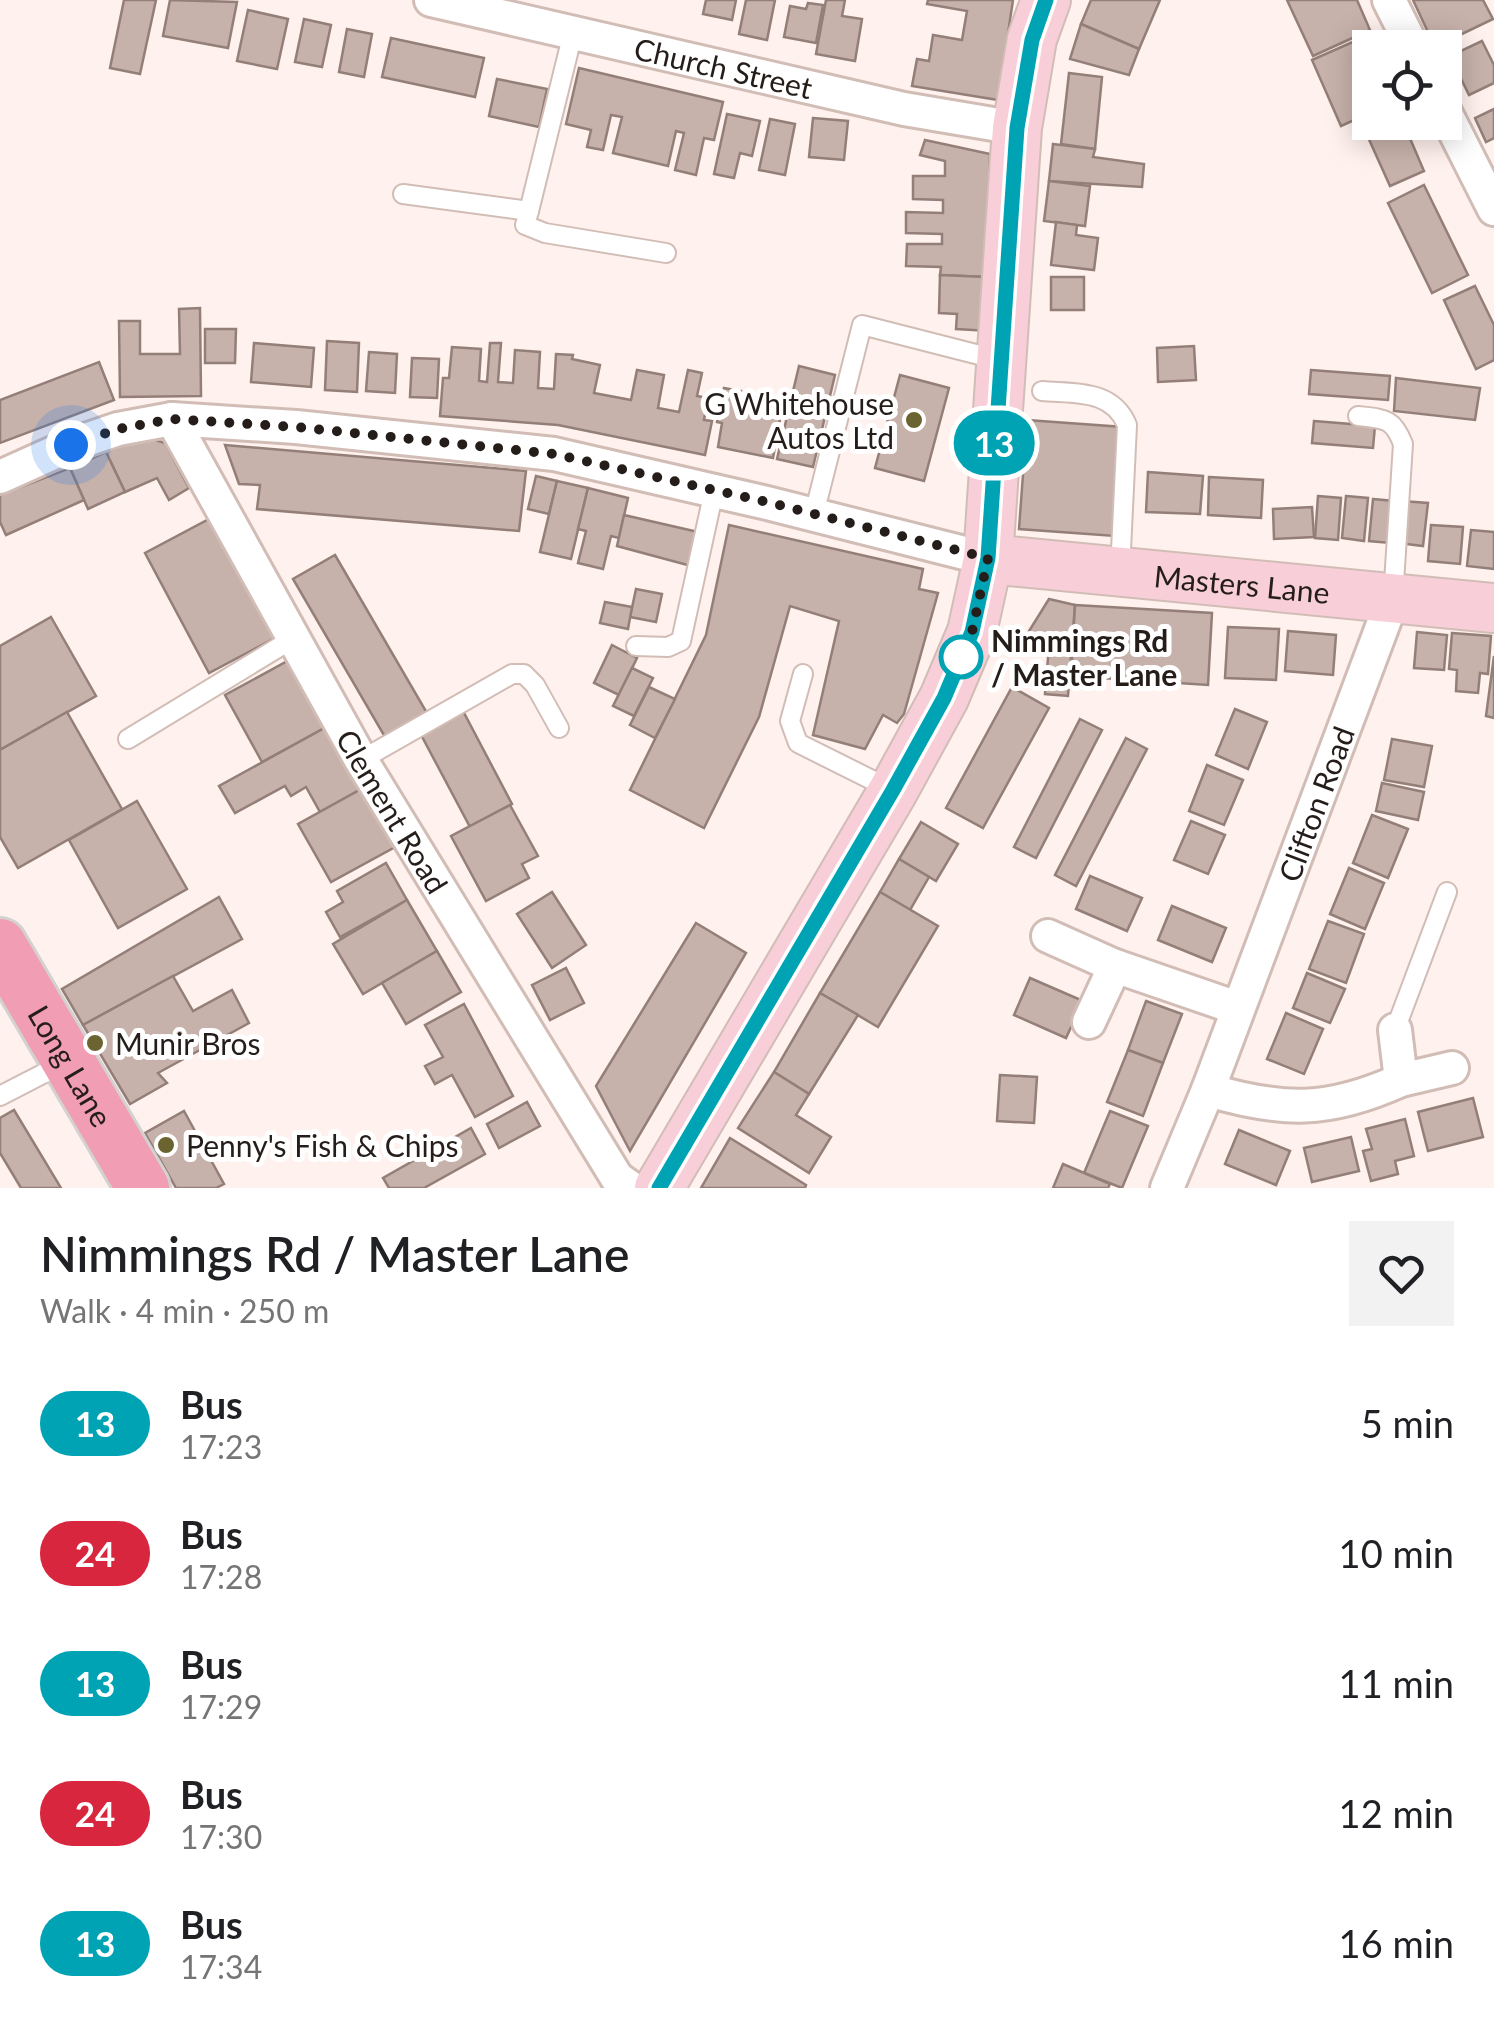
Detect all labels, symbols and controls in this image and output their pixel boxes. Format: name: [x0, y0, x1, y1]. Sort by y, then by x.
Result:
street label: Church Street: [631, 29, 816, 105]
map controls: [1352, 30, 1462, 140]
button: locate: [1352, 30, 1462, 140]
place label: G Whitehouse Autos Ltd: [704, 385, 894, 455]
marker: G Whitehouse Autos Ltd: [903, 409, 925, 431]
line badge: 13: [949, 410, 1039, 476]
your location: [46, 420, 96, 470]
text: 13: [974, 422, 1014, 464]
street label: Masters Lane: [1152, 557, 1331, 610]
place label: Nimmings Rd / Master Lane: [991, 622, 1177, 692]
marker: Nimmings Rd / Master Lane: [940, 636, 982, 678]
street label: Clifton Road: [1270, 721, 1361, 886]
street label: Clement Road: [330, 723, 456, 900]
street label: Long Lane: [21, 999, 121, 1133]
place label: Munir Bros: [115, 1025, 261, 1061]
marker: Munir Bros: [84, 1032, 106, 1054]
place label: Penny's Fish & Chips: [186, 1127, 459, 1163]
marker: Penny's Fish & Chips: [155, 1134, 177, 1156]
button: heart: [1349, 1221, 1454, 1326]
text: Nimmings Rd / Master Lane: [40, 1225, 629, 1282]
text: Walk · 4 min · 250 m: [40, 1291, 329, 1330]
text: Bus: [180, 1381, 243, 1427]
text: 5 min: [1361, 1400, 1454, 1446]
text: 13: [75, 1402, 115, 1444]
text: 17:23: [180, 1427, 262, 1466]
text: Bus: [180, 1511, 243, 1557]
text: 10 min: [1339, 1530, 1454, 1576]
text: 24: [75, 1532, 115, 1574]
text: 17:28: [180, 1557, 262, 1596]
text: Bus: [180, 1641, 243, 1687]
text: 11 min: [1339, 1660, 1454, 1706]
text: 13: [75, 1662, 115, 1704]
text: 17:29: [180, 1687, 262, 1726]
text: Bus: [180, 1771, 243, 1817]
text: 12 min: [1339, 1790, 1454, 1836]
text: 24: [75, 1792, 115, 1834]
text: 17:30: [180, 1817, 262, 1856]
text: Bus: [180, 1901, 243, 1947]
text: 16 min: [1339, 1920, 1454, 1966]
text: 13: [75, 1922, 115, 1964]
text: 17:34: [180, 1947, 262, 1986]

